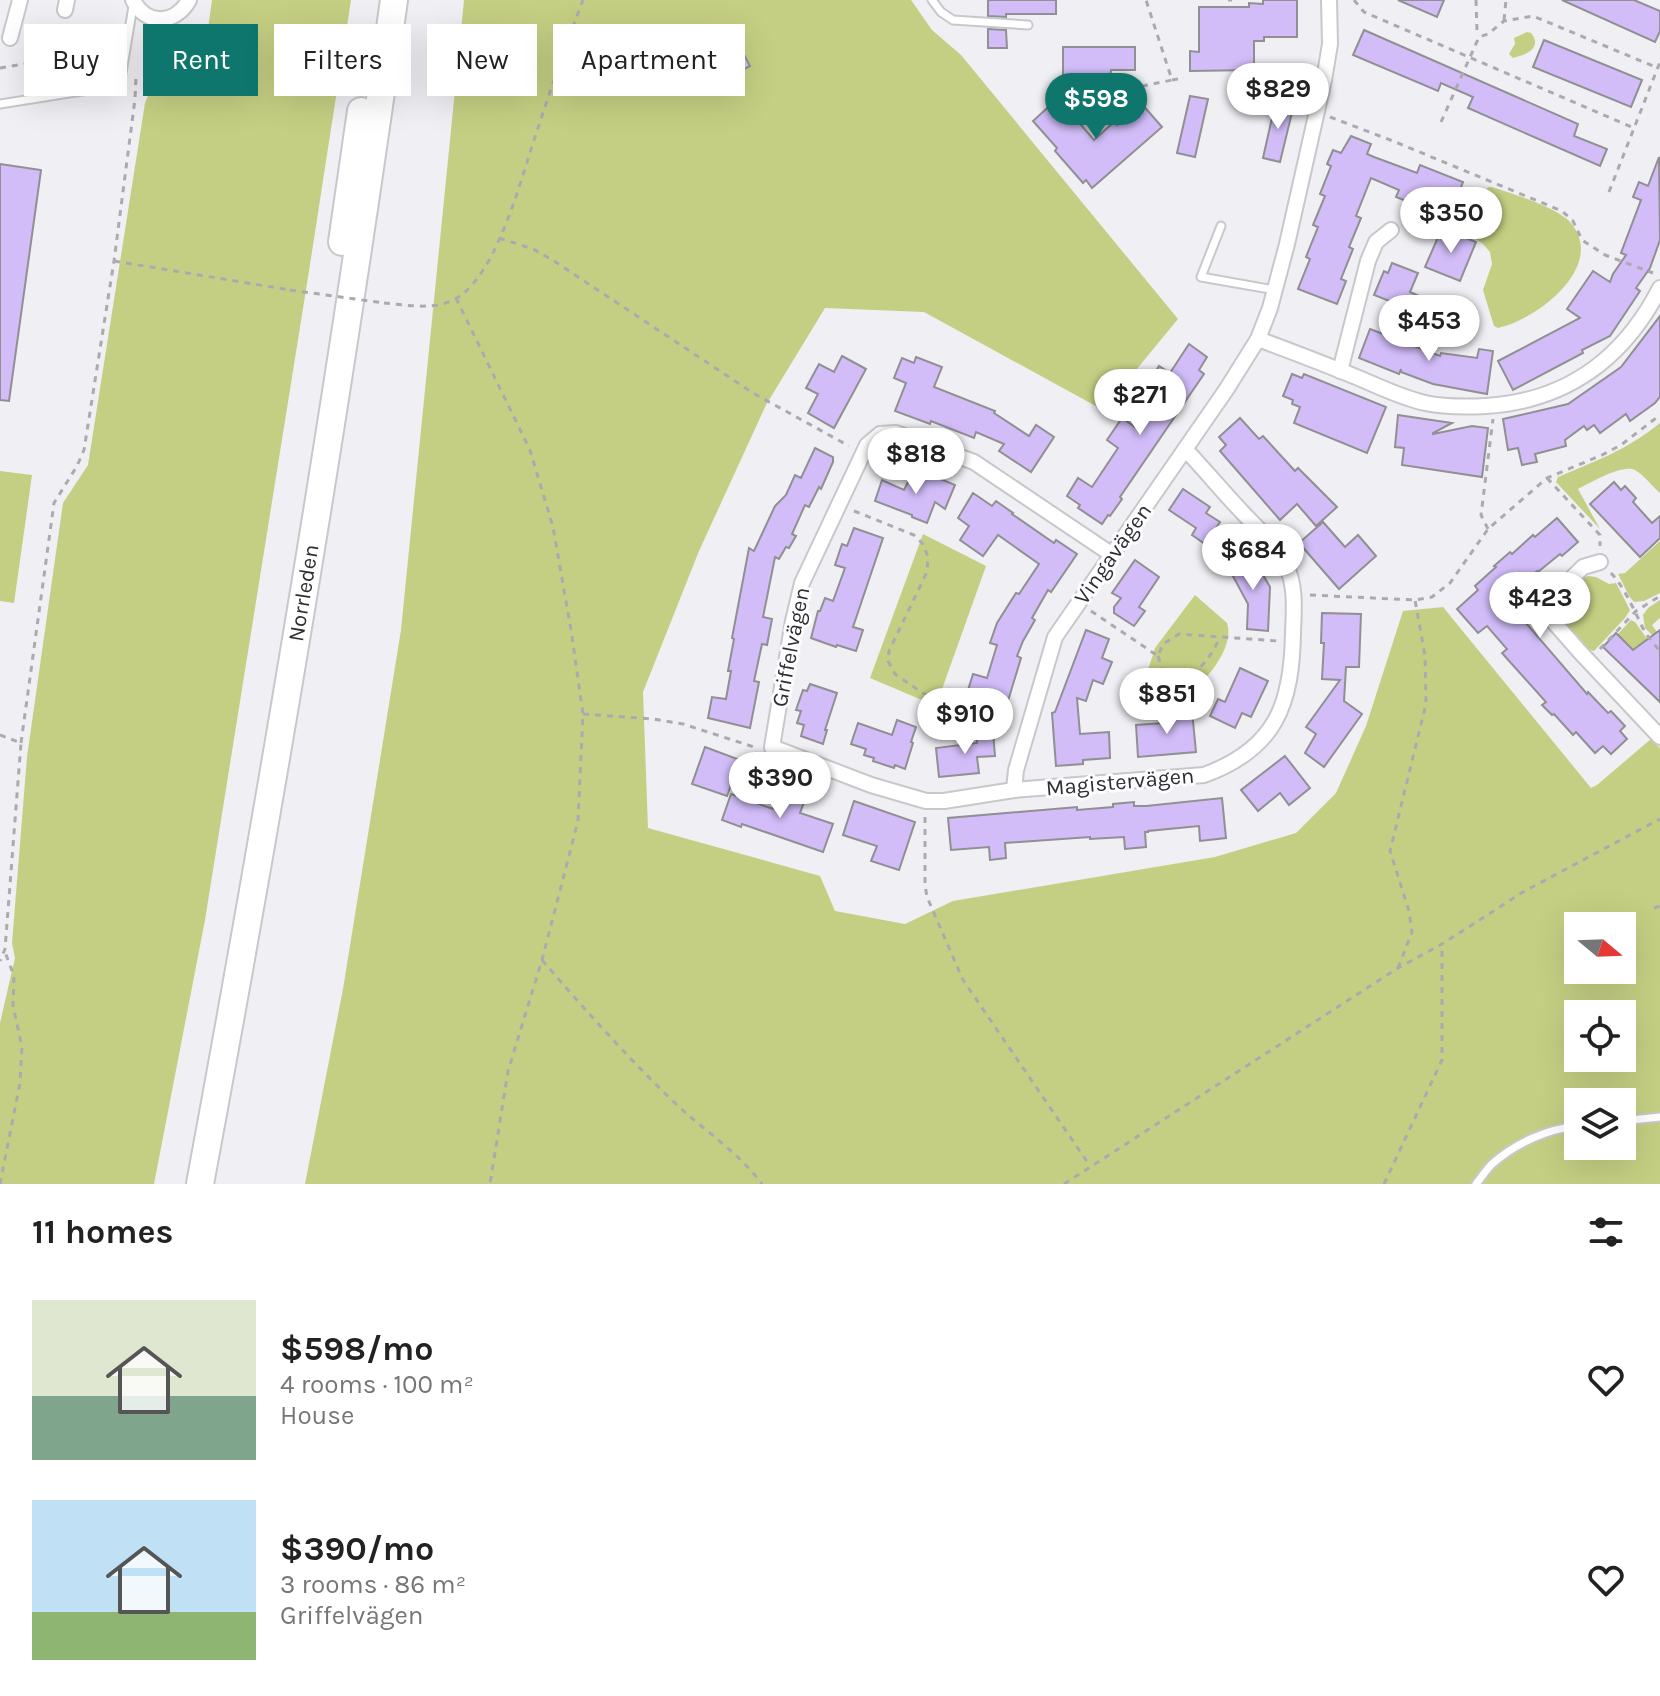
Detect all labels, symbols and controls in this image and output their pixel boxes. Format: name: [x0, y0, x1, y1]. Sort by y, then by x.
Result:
chip: Buy: [24, 24, 127, 96]
chip: Rent: [143, 24, 258, 96]
chip: Filters: [274, 24, 411, 96]
chip: New: [427, 24, 537, 96]
chip: Apartment: [553, 24, 745, 96]
pin: $829: [1231, 63, 1325, 131]
pin: $598: [1049, 73, 1143, 141]
text: $829: [1245, 73, 1311, 104]
text: $598: [1063, 83, 1129, 114]
pin: $350: [1404, 187, 1498, 255]
text: $350: [1418, 197, 1484, 228]
pin: $453: [1382, 295, 1476, 363]
text: $453: [1397, 305, 1461, 336]
pin: $271: [1093, 369, 1187, 437]
text: $271: [1112, 379, 1168, 410]
pin: $818: [869, 428, 963, 496]
text: $818: [886, 438, 946, 469]
street label: Vingavägen: [1069, 499, 1157, 609]
pin: $684: [1206, 524, 1300, 592]
text: $684: [1220, 534, 1286, 565]
street label: Norrleden: [283, 543, 325, 644]
pin: $423: [1493, 572, 1587, 640]
text: $423: [1507, 582, 1573, 613]
street label: Griffelvägen: [767, 585, 815, 709]
pin: $851: [1120, 668, 1214, 736]
text: $851: [1137, 678, 1197, 709]
pin: $910: [918, 688, 1012, 756]
text: $910: [935, 698, 995, 729]
pin: $390: [733, 752, 827, 820]
text: $390: [747, 762, 813, 793]
street label: Magistervägen: [1045, 763, 1195, 801]
north arrow: [1564, 912, 1636, 984]
map controls: [1564, 912, 1636, 1160]
button: locate: [1564, 1000, 1636, 1072]
button: layers: [1564, 1088, 1636, 1160]
icon: filters: [1584, 1210, 1628, 1254]
text: 11 homes: [32, 1212, 174, 1252]
text: $598/mo: [280, 1329, 433, 1369]
icon: home: [96, 1332, 192, 1428]
icon: heart: [1584, 1358, 1628, 1402]
text: 4 rooms · 100 m²: [280, 1369, 474, 1400]
text: House: [280, 1400, 354, 1431]
text: $390/mo: [280, 1529, 434, 1569]
icon: home: [96, 1532, 192, 1628]
icon: heart: [1584, 1558, 1628, 1602]
text: 3 rooms · 86 m²: [280, 1569, 466, 1600]
text: Griffelvägen: [280, 1600, 423, 1631]

